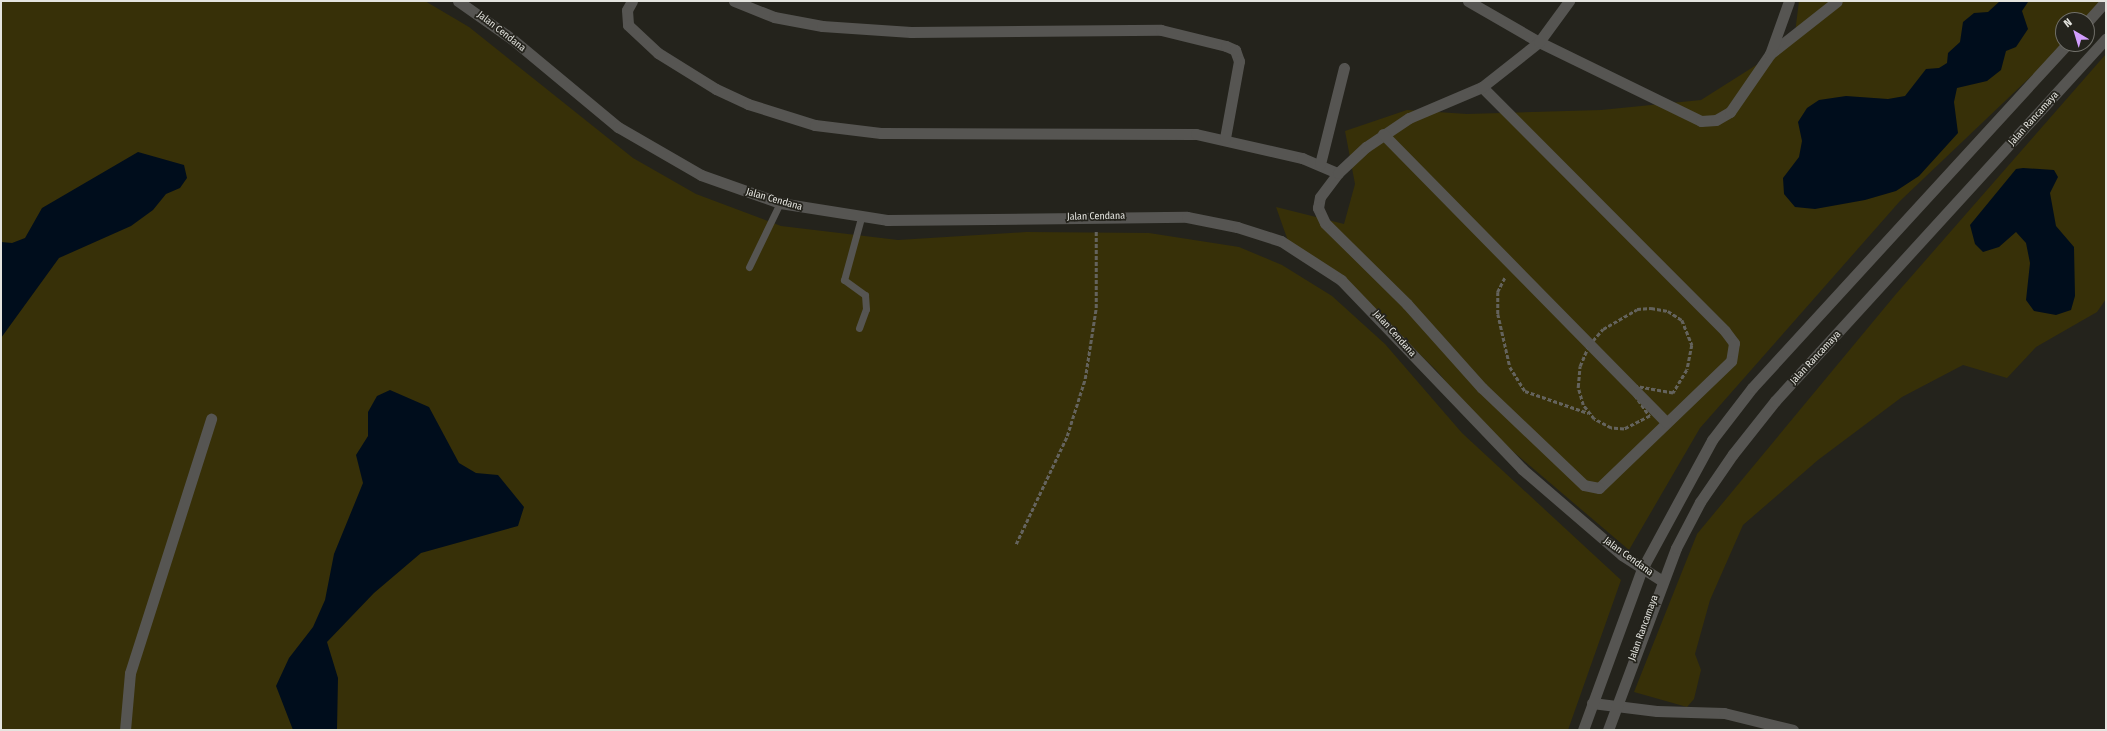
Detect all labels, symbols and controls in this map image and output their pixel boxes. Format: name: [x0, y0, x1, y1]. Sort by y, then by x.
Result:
street label: Jalan Cendana: [474, 9, 528, 55]
north arrow: [2055, 12, 2095, 52]
text: N: [2061, 16, 2075, 30]
street label: Jalan Rancamaya: [2006, 89, 2062, 149]
street label: Jalan Cendana: [744, 186, 804, 214]
street label: Jalan Cendana: [1067, 210, 1125, 224]
street label: Jalan Cendana: [1370, 308, 1418, 360]
street label: Jalan Rancamaya: [1788, 329, 1844, 387]
street label: Jalan Cendana: [1601, 535, 1655, 579]
street label: Jalan Rancamaya: [1627, 594, 1661, 662]

